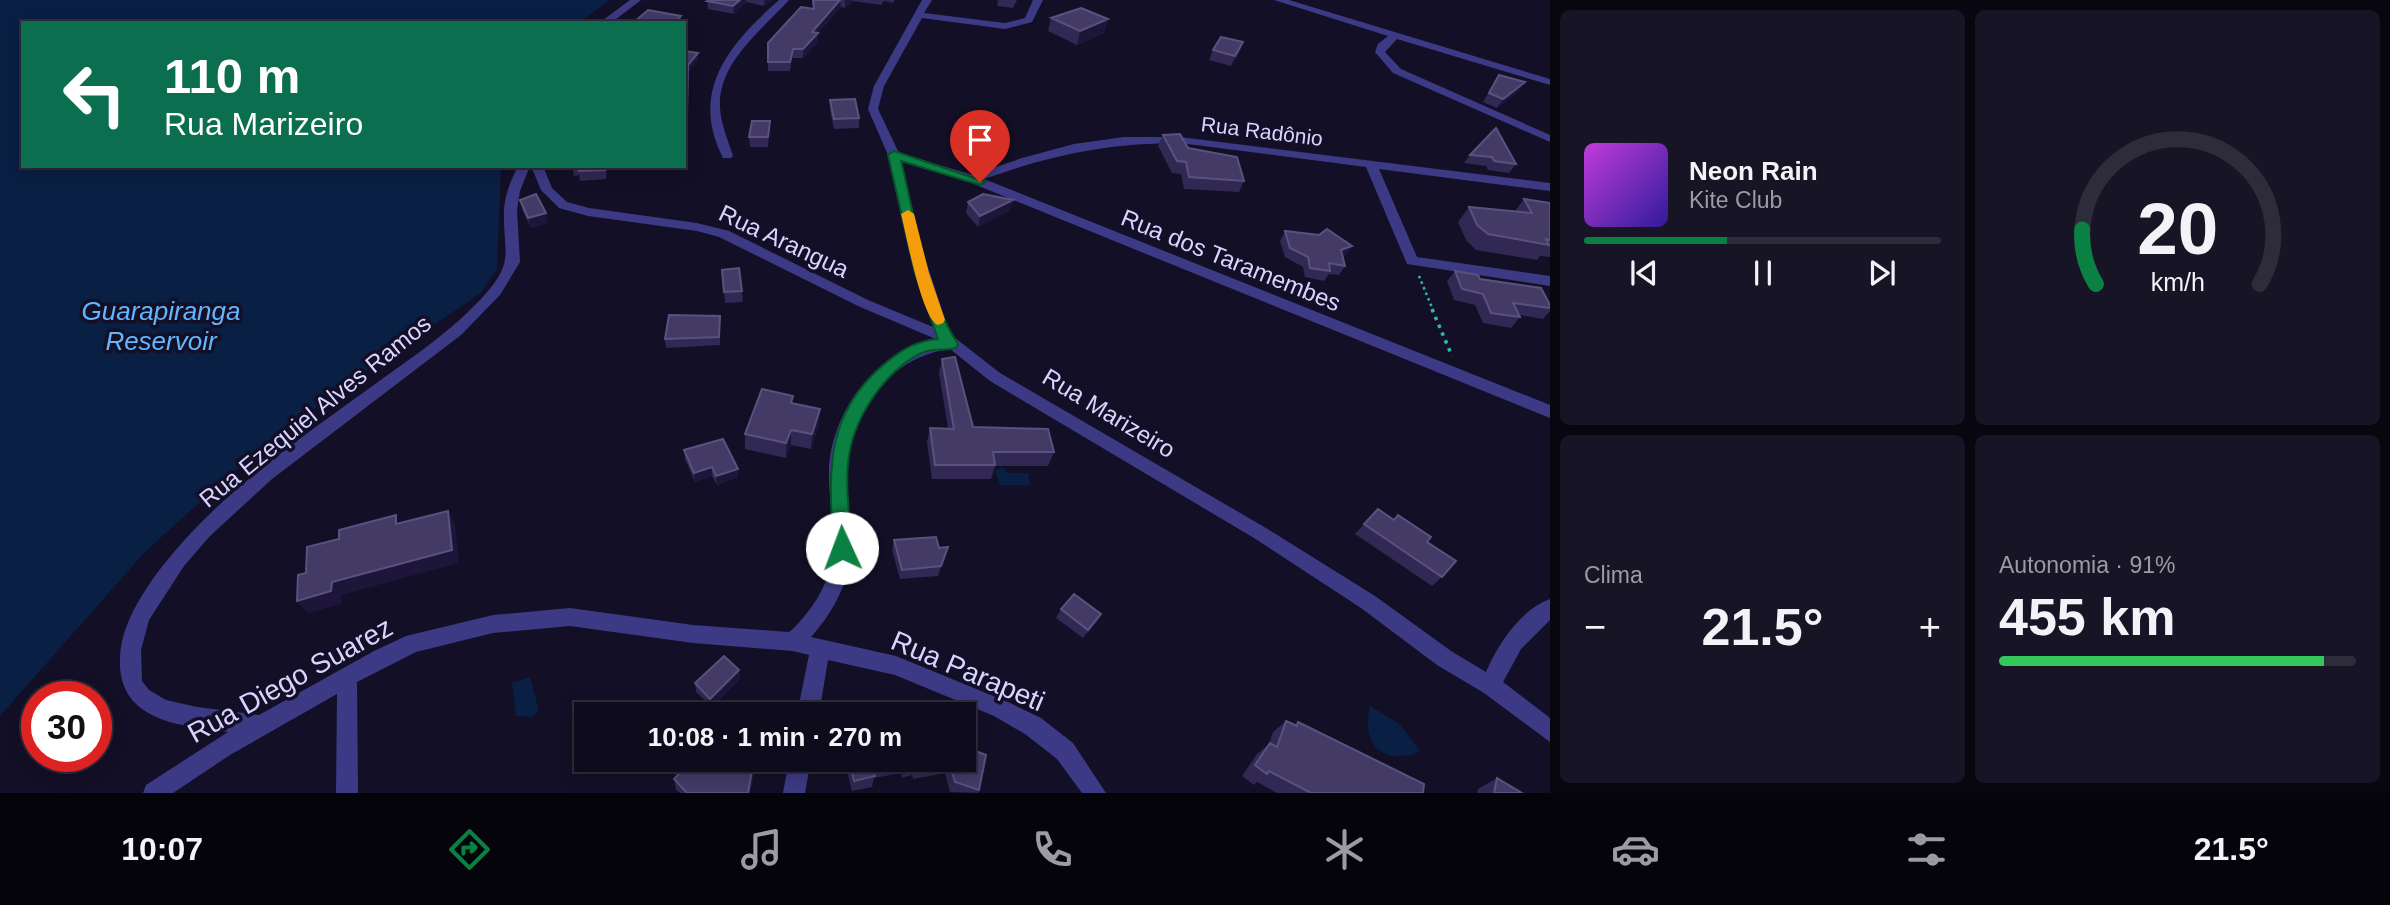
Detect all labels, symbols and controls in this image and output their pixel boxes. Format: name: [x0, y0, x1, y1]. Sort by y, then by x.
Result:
icon: left: [49, 49, 140, 140]
text: 110 m: [164, 49, 300, 103]
text: Rua Marizeiro: [164, 106, 363, 142]
pin: [950, 110, 1010, 182]
street label: Rua Radônio: [1200, 112, 1324, 150]
icon: arrive: [961, 121, 999, 159]
text: Neon Rain: [1689, 156, 1818, 186]
text: Kite Club: [1689, 187, 1782, 213]
text: 20: [2137, 188, 2218, 269]
street label: Rua Arangua: [715, 199, 854, 283]
street label: Rua dos Taramembes: [1117, 204, 1345, 316]
icon: previous: [1625, 254, 1663, 292]
icon: pause: [1744, 254, 1782, 292]
icon: next: [1863, 254, 1901, 292]
text: km/h: [2150, 268, 2205, 296]
water label: Guarapiranga Reservoir: [82, 296, 241, 356]
street label: Rua Ezequiel Alves Ramos: [194, 309, 436, 513]
street label: Rua Marizeiro: [1038, 363, 1180, 463]
position arrow: [805, 511, 879, 585]
text: Autonomia · 91%: [1999, 552, 2175, 578]
text: Clima: [1584, 562, 1643, 588]
text: 455 km: [1999, 588, 2175, 646]
text: 21.5°: [1701, 598, 1824, 656]
text: −: [1584, 606, 1606, 648]
text: +: [1919, 606, 1941, 648]
street label: Rua Diego Suarez: [182, 611, 398, 749]
street label: Rua Parapeti: [887, 625, 1049, 717]
speed limit sign: 30: [21, 681, 112, 772]
text: 10:08 · 1 min · 270 m: [648, 722, 902, 752]
icon: directions: [445, 825, 494, 874]
icon: music: [737, 825, 786, 874]
icon: phone: [1028, 825, 1077, 874]
icon: climate: [1320, 825, 1369, 874]
icon: car: [1611, 825, 1660, 874]
icon: filters: [1902, 825, 1951, 874]
text: 10:07: [121, 831, 203, 867]
text: 21.5°: [2194, 831, 2269, 867]

